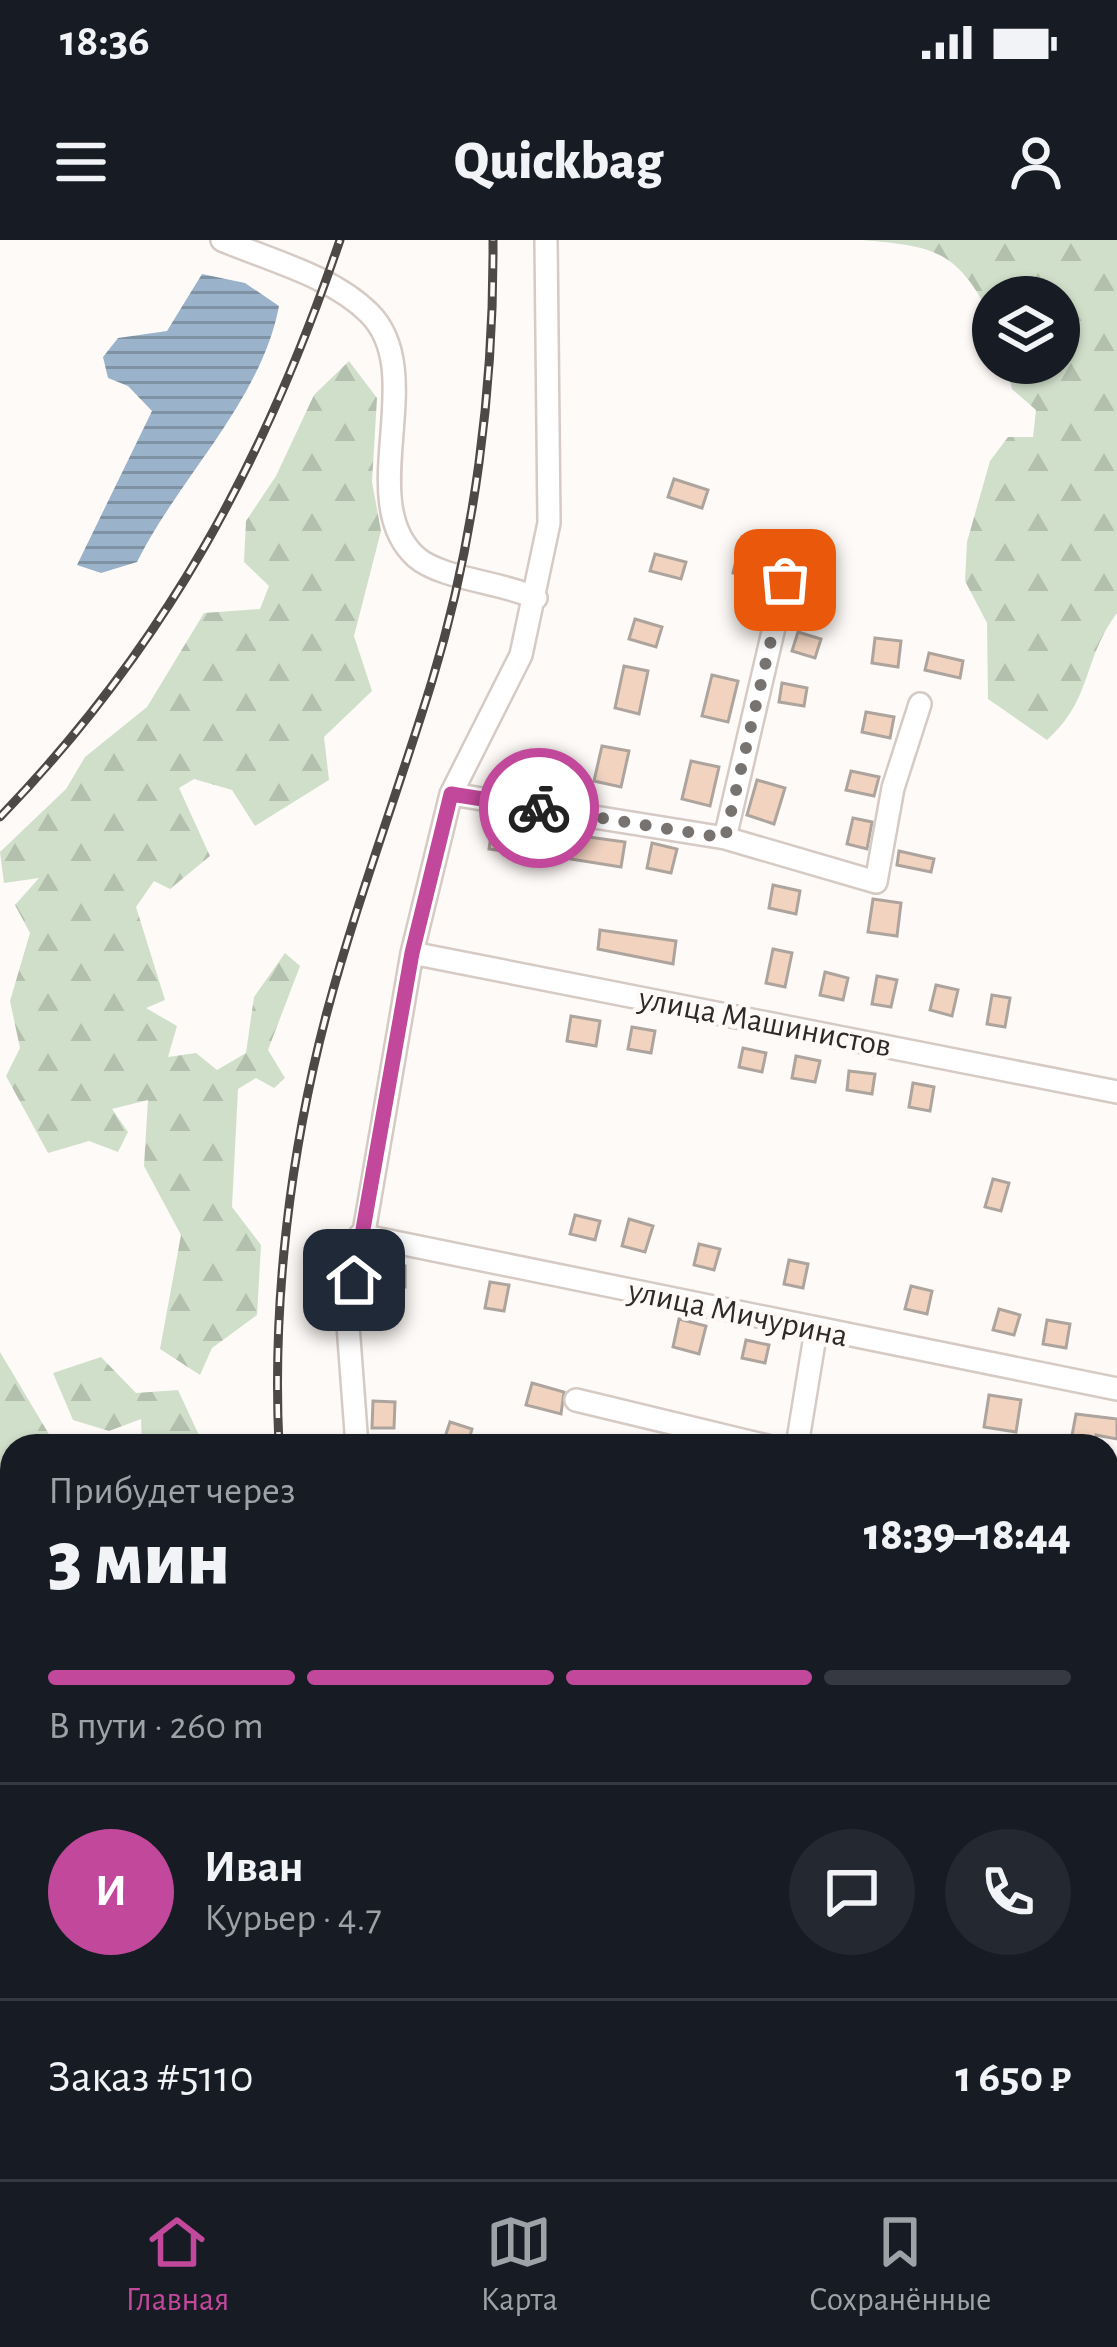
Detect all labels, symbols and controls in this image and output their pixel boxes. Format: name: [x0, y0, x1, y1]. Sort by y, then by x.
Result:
text: 18:36: [60, 19, 150, 64]
icon: menu: [48, 129, 114, 195]
icon: person: [1003, 129, 1069, 195]
text: Quickbag: [454, 135, 663, 189]
map controls: [972, 276, 1080, 384]
button: layers: [972, 276, 1080, 384]
pin: [734, 529, 836, 631]
icon: bag: [752, 547, 818, 613]
courier: [479, 748, 599, 868]
icon: bike: [506, 775, 572, 841]
street label: улица Машинистов: [635, 982, 894, 1064]
pin: [303, 1229, 405, 1331]
icon: home: [321, 1247, 387, 1313]
street label: улица Мичурина: [624, 1274, 851, 1353]
text: Прибудет через: [48, 1472, 295, 1511]
text: 18:39–18:44: [864, 1513, 1071, 1558]
text: 3 мин: [48, 1521, 230, 1599]
text: В пути · 260 m: [48, 1707, 264, 1746]
button: chat: [789, 1829, 915, 1955]
button: phone: [945, 1829, 1071, 1955]
text: Иван: [204, 1845, 304, 1890]
text: И: [95, 1869, 127, 1914]
text: Курьер · 4.7: [204, 1899, 382, 1938]
text: Заказ #5110: [48, 2055, 254, 2100]
text: 1 650 ₽: [956, 2055, 1071, 2100]
tab: Главная: [126, 2209, 229, 2321]
tab: Карта: [480, 2209, 558, 2321]
tab: Сохранённые: [809, 2209, 991, 2321]

